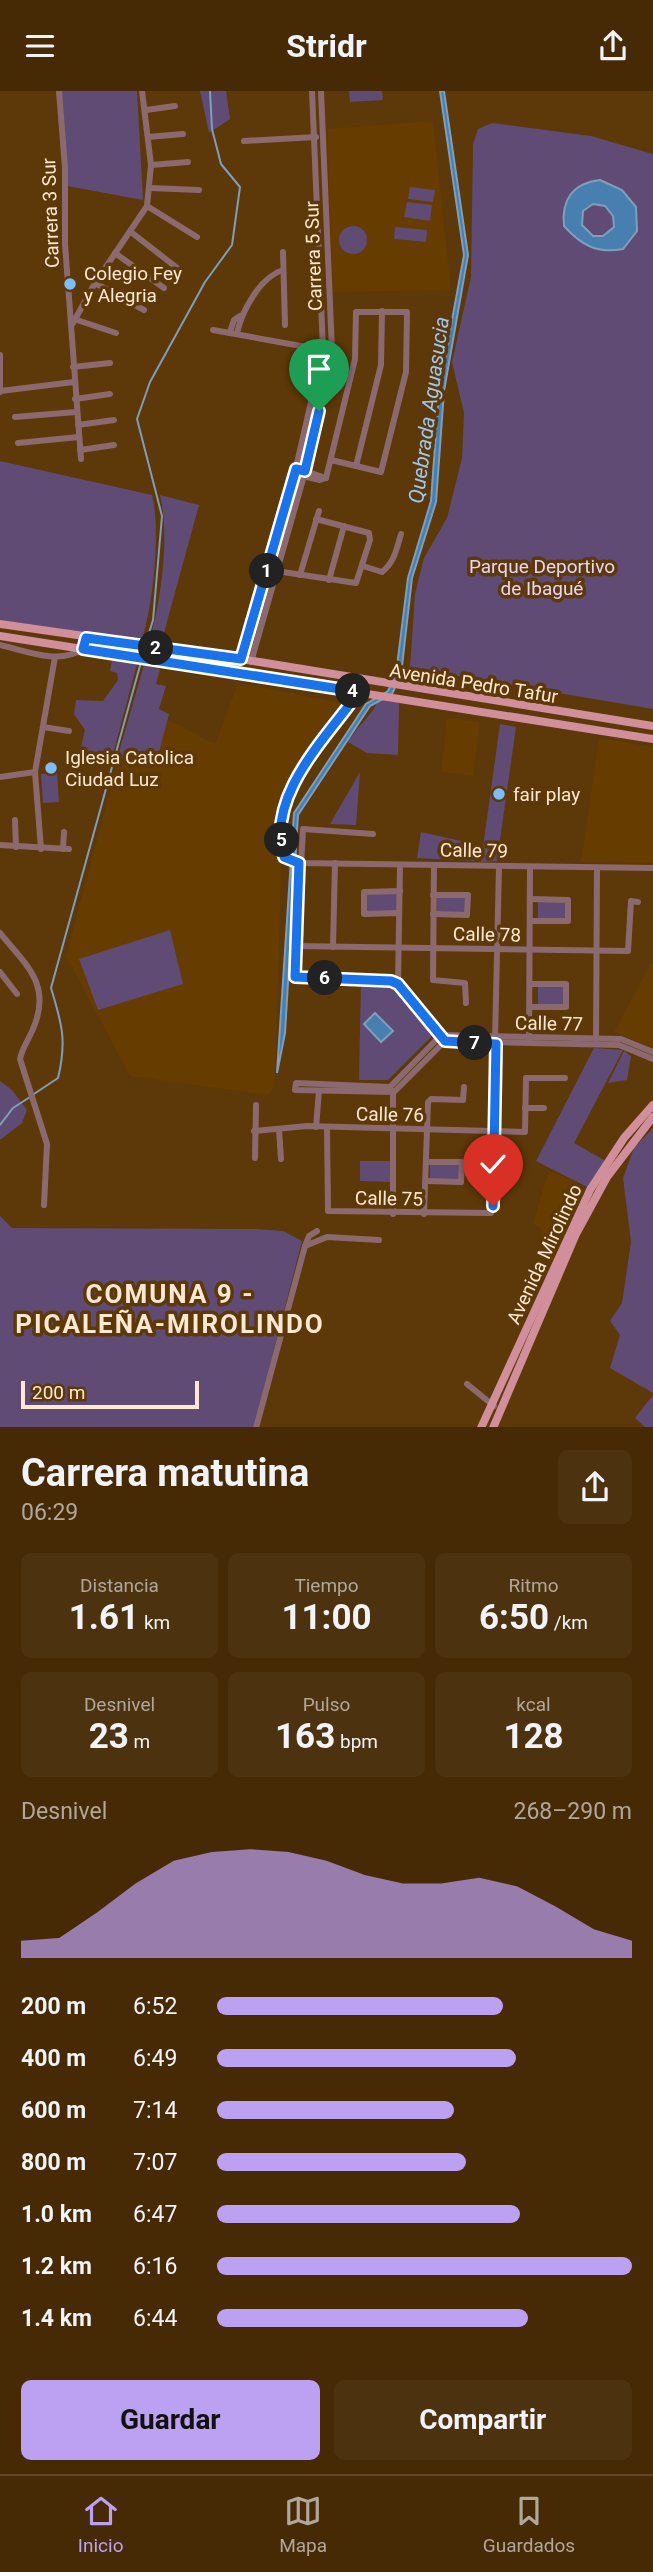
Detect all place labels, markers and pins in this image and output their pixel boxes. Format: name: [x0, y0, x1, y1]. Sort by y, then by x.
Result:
place label: Colegio Fey y Alegria: [84, 262, 182, 307]
marker: Colegio Fey y Alegria: [62, 276, 78, 292]
pin: [289, 339, 349, 411]
pin: 1: [250, 553, 284, 589]
pin: 2: [138, 631, 174, 665]
pin: 4: [336, 673, 370, 709]
place label: Iglesia Catolica Ciudad Luz: [65, 746, 194, 791]
marker: Iglesia Catolica Ciudad Luz: [43, 760, 59, 776]
place label: fair play: [513, 783, 580, 806]
marker: fair play: [491, 786, 507, 802]
pin: 5: [264, 823, 300, 857]
pin: 6: [308, 961, 342, 995]
pin: 7: [458, 1025, 492, 1061]
pin: [463, 1134, 523, 1206]

